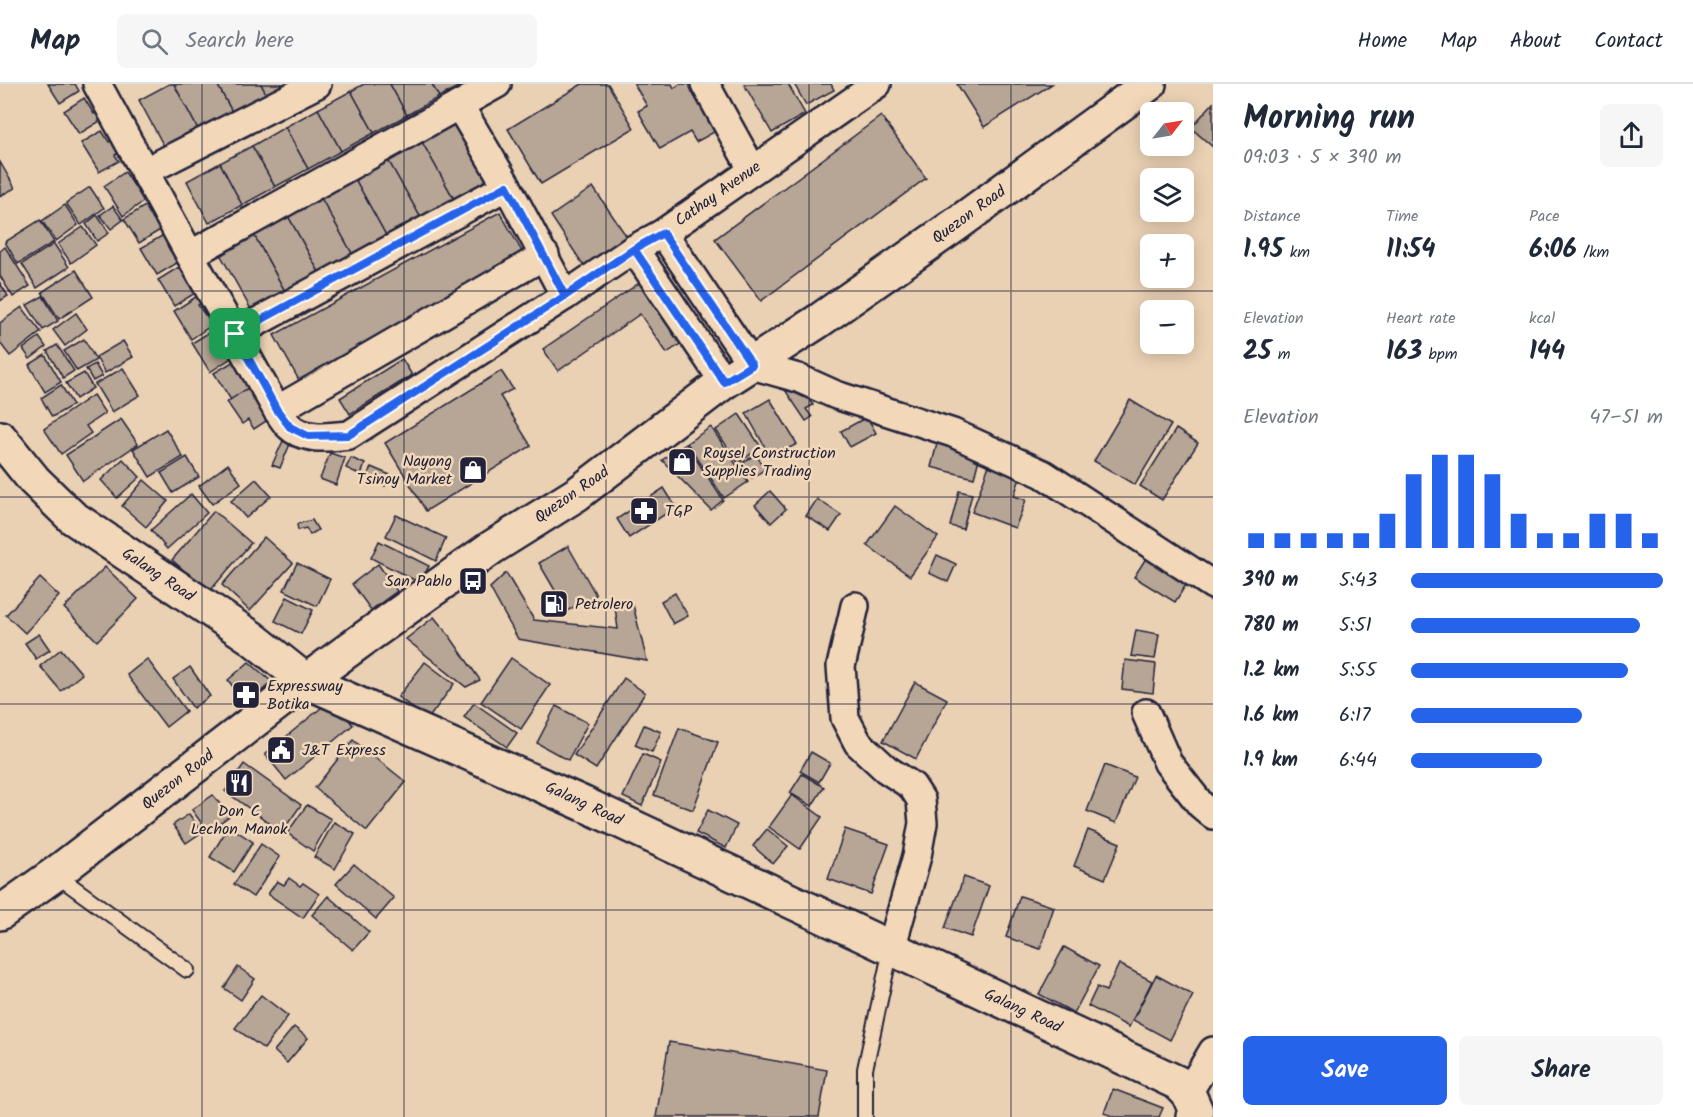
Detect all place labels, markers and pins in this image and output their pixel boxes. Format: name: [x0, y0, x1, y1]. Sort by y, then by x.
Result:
pin: [209, 308, 260, 359]
place label: Roysel Construction Supplies Trading: [703, 441, 836, 484]
shop icon: Roysel Construction Supplies Trading: [666, 446, 698, 478]
place label: Nayong Tsinoy Market: [357, 449, 453, 492]
shop icon: Nayong Tsinoy Market: [457, 454, 489, 486]
pharmacy icon: TGP: [628, 495, 660, 527]
place label: TGP: [665, 499, 692, 524]
bus stop icon: San Pablo: [457, 565, 489, 597]
place label: San Pablo: [385, 569, 452, 594]
fuel station icon: Petrolero: [538, 588, 570, 620]
place label: Petrolero: [575, 592, 633, 617]
place label: Expressway Botika: [267, 674, 343, 717]
pharmacy icon: Expressway Botika: [230, 679, 262, 711]
public building icon: J&T Express: [265, 734, 297, 766]
place label: J&T Express: [302, 738, 386, 763]
restaurant icon: Don C Lechon Manok: [223, 767, 255, 799]
place label: Don C Lechon Manok: [190, 799, 288, 842]

